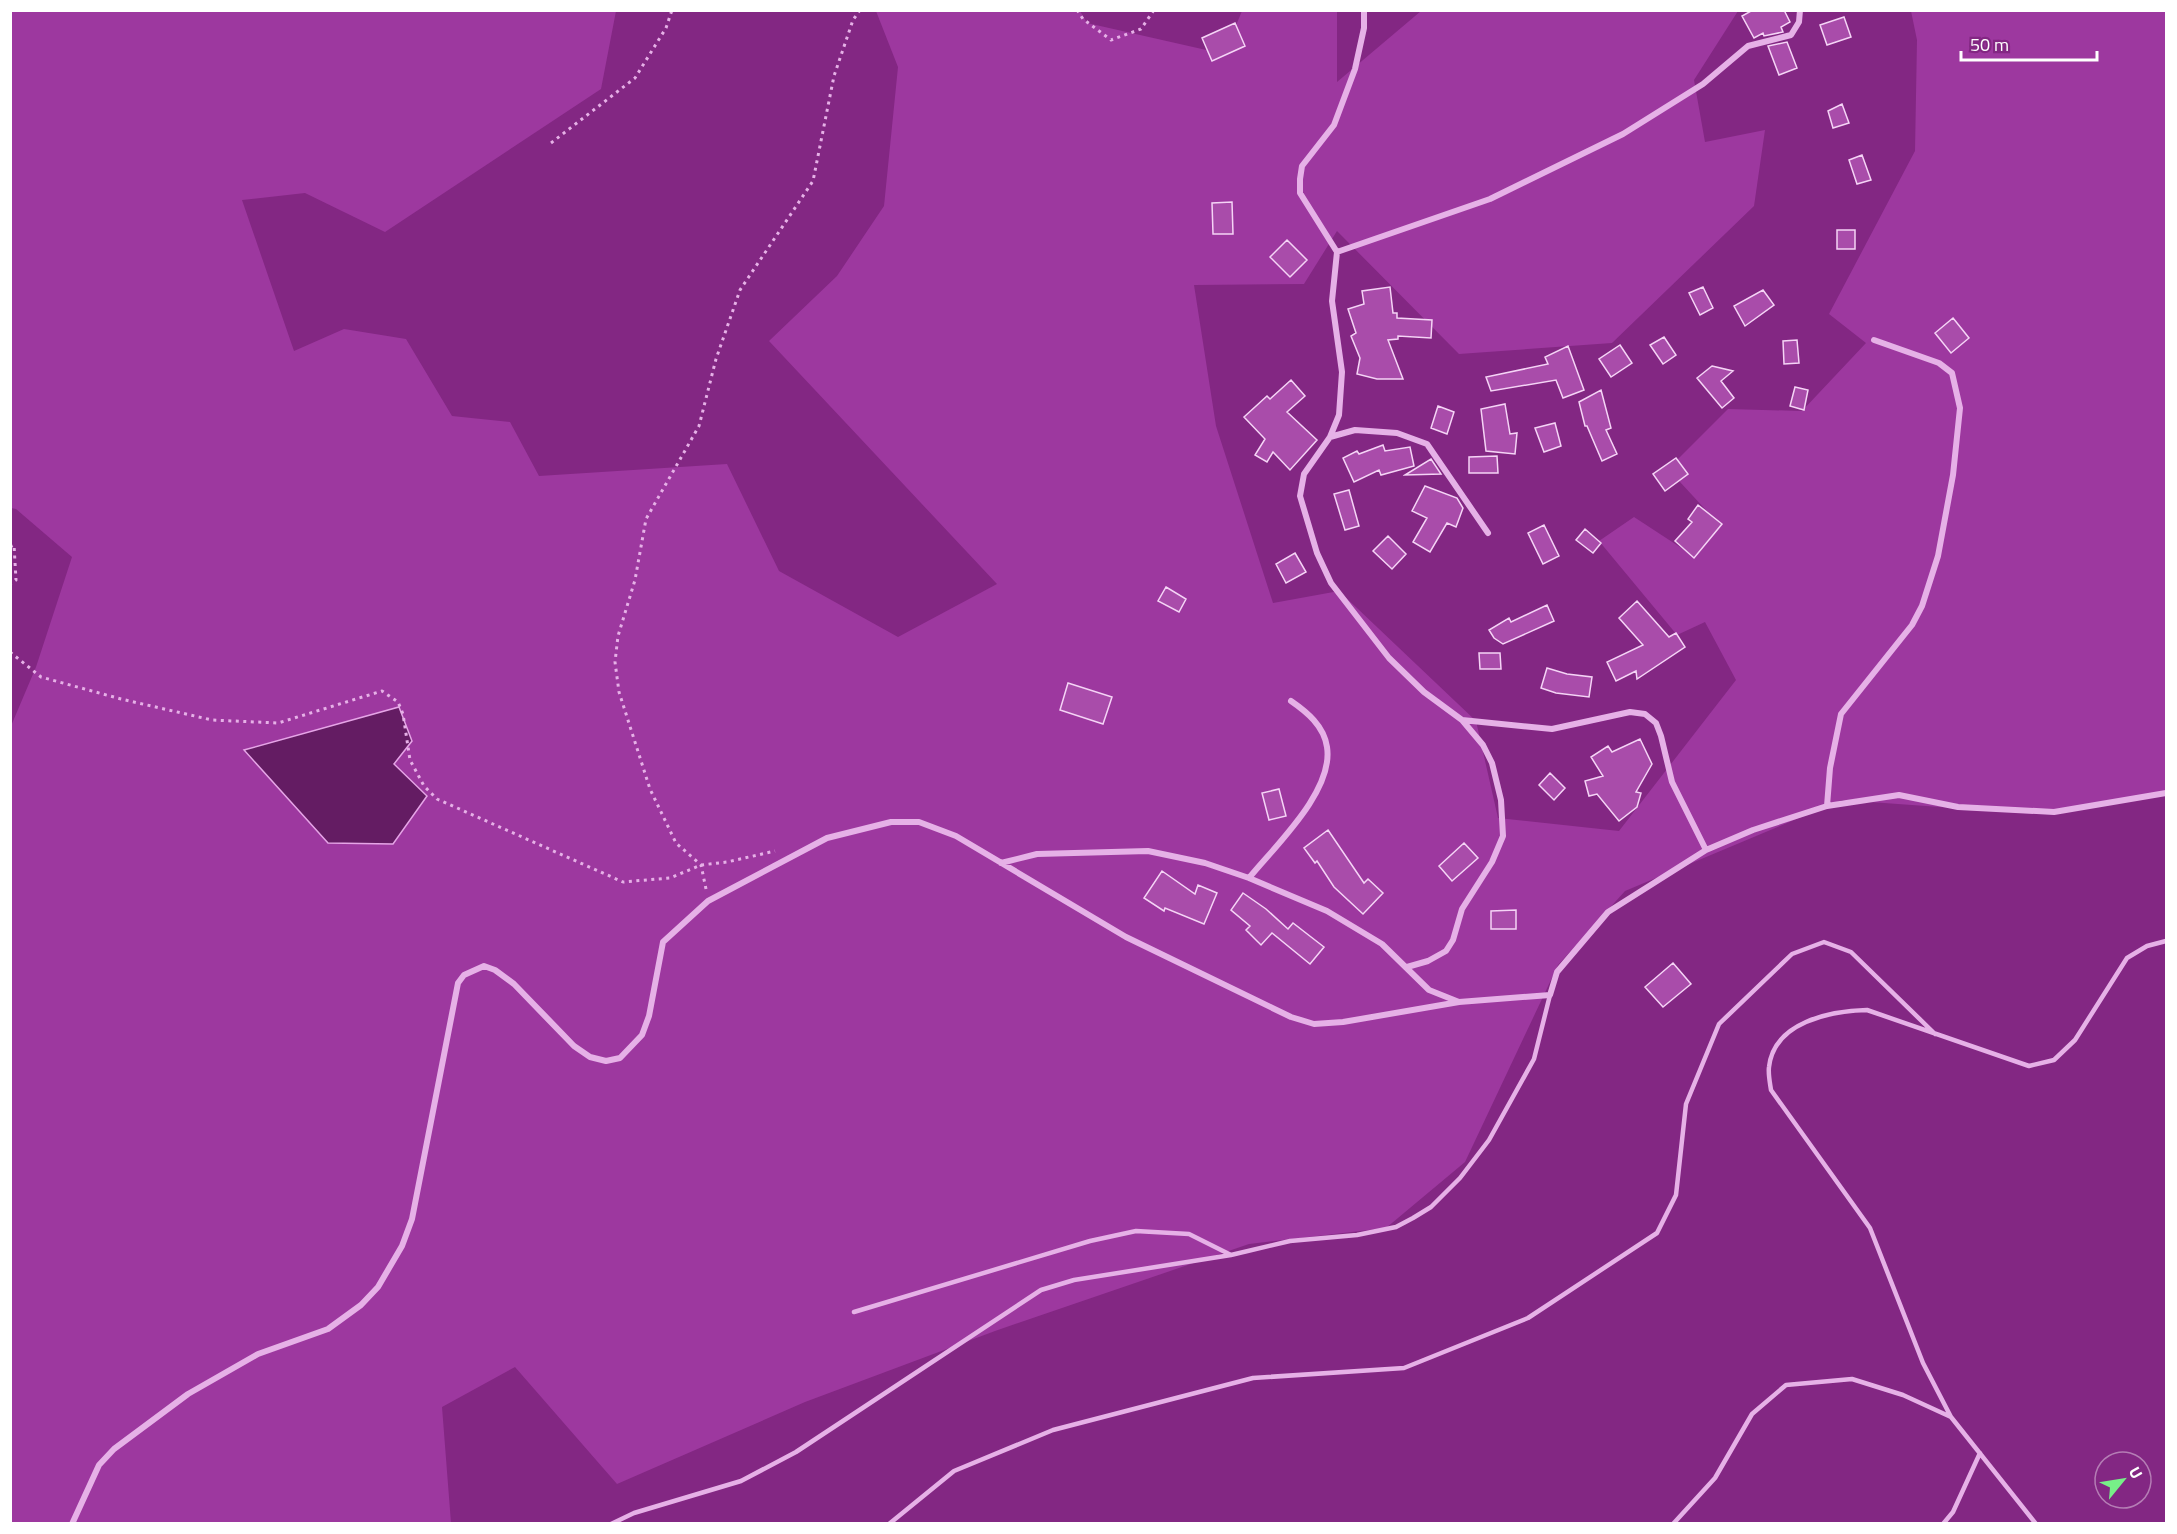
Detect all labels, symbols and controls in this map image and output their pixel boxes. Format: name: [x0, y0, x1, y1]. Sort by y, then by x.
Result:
scale bar: [1961, 24, 2098, 62]
text: 50 m: [1970, 31, 2009, 58]
north arrow: [2093, 1450, 2153, 1510]
text: U: [2123, 1462, 2149, 1483]

